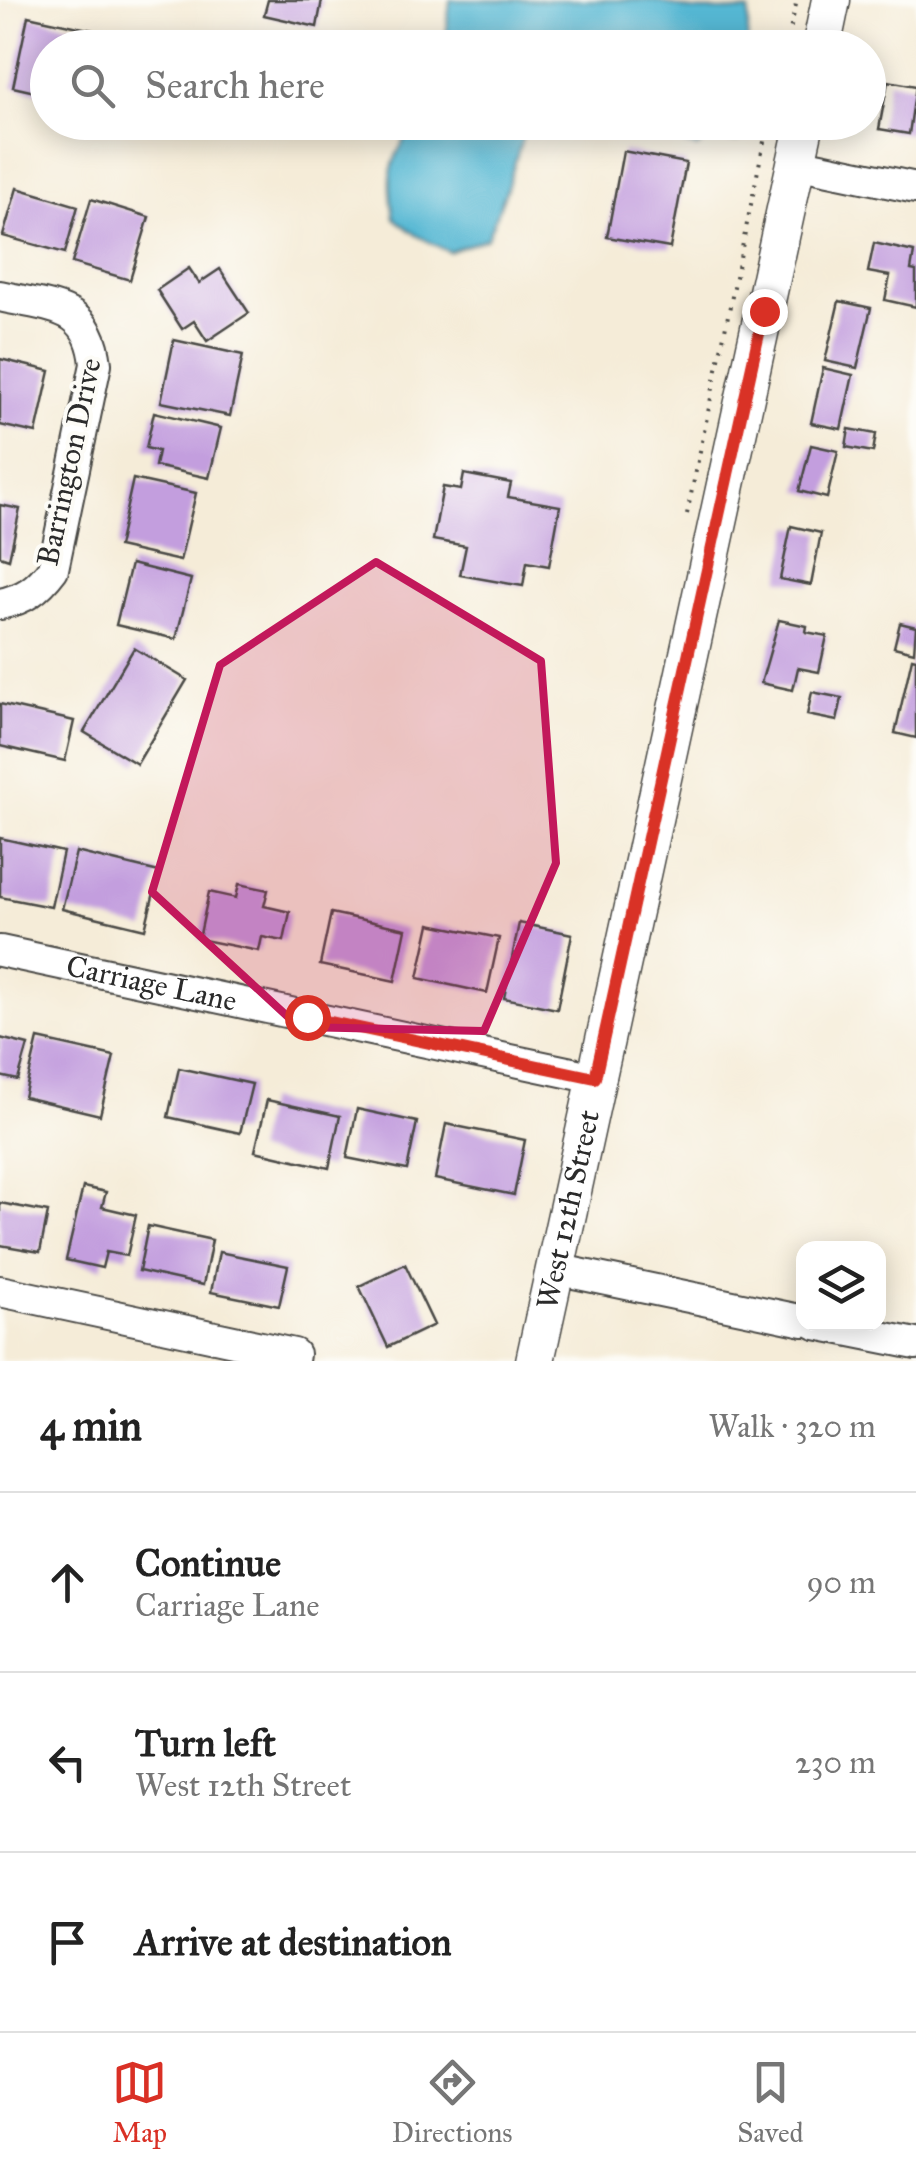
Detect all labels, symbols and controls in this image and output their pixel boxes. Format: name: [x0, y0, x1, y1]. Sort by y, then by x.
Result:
search box: [30, 30, 886, 140]
icon: search: [65, 58, 120, 113]
text: Search here: [145, 62, 325, 108]
route end: [742, 289, 788, 335]
street label: Barrington Drive: [29, 355, 109, 569]
street label: Carriage Lane: [63, 948, 240, 1019]
route start: [285, 995, 331, 1041]
street label: West 12th Street: [529, 1106, 607, 1312]
map controls: [796, 1241, 886, 1331]
button: layers: [796, 1241, 886, 1331]
text: 4 min: [40, 1400, 142, 1452]
text: Walk · 320 m: [708, 1407, 876, 1446]
text: Continue: [135, 1540, 281, 1586]
icon: ahead: [40, 1555, 95, 1610]
text: 90 m: [806, 1563, 876, 1602]
text: Carriage Lane: [135, 1586, 320, 1625]
text: Turn left: [135, 1720, 276, 1766]
icon: left: [40, 1735, 95, 1790]
text: 230 m: [795, 1743, 876, 1782]
text: West 12th Street: [135, 1766, 351, 1805]
icon: arrive: [40, 1915, 95, 1970]
text: Arrive at destination: [135, 1919, 452, 1965]
tab: Map: [112, 2055, 167, 2150]
tab: Directions: [392, 2055, 513, 2150]
tab: Saved: [737, 2055, 804, 2150]

